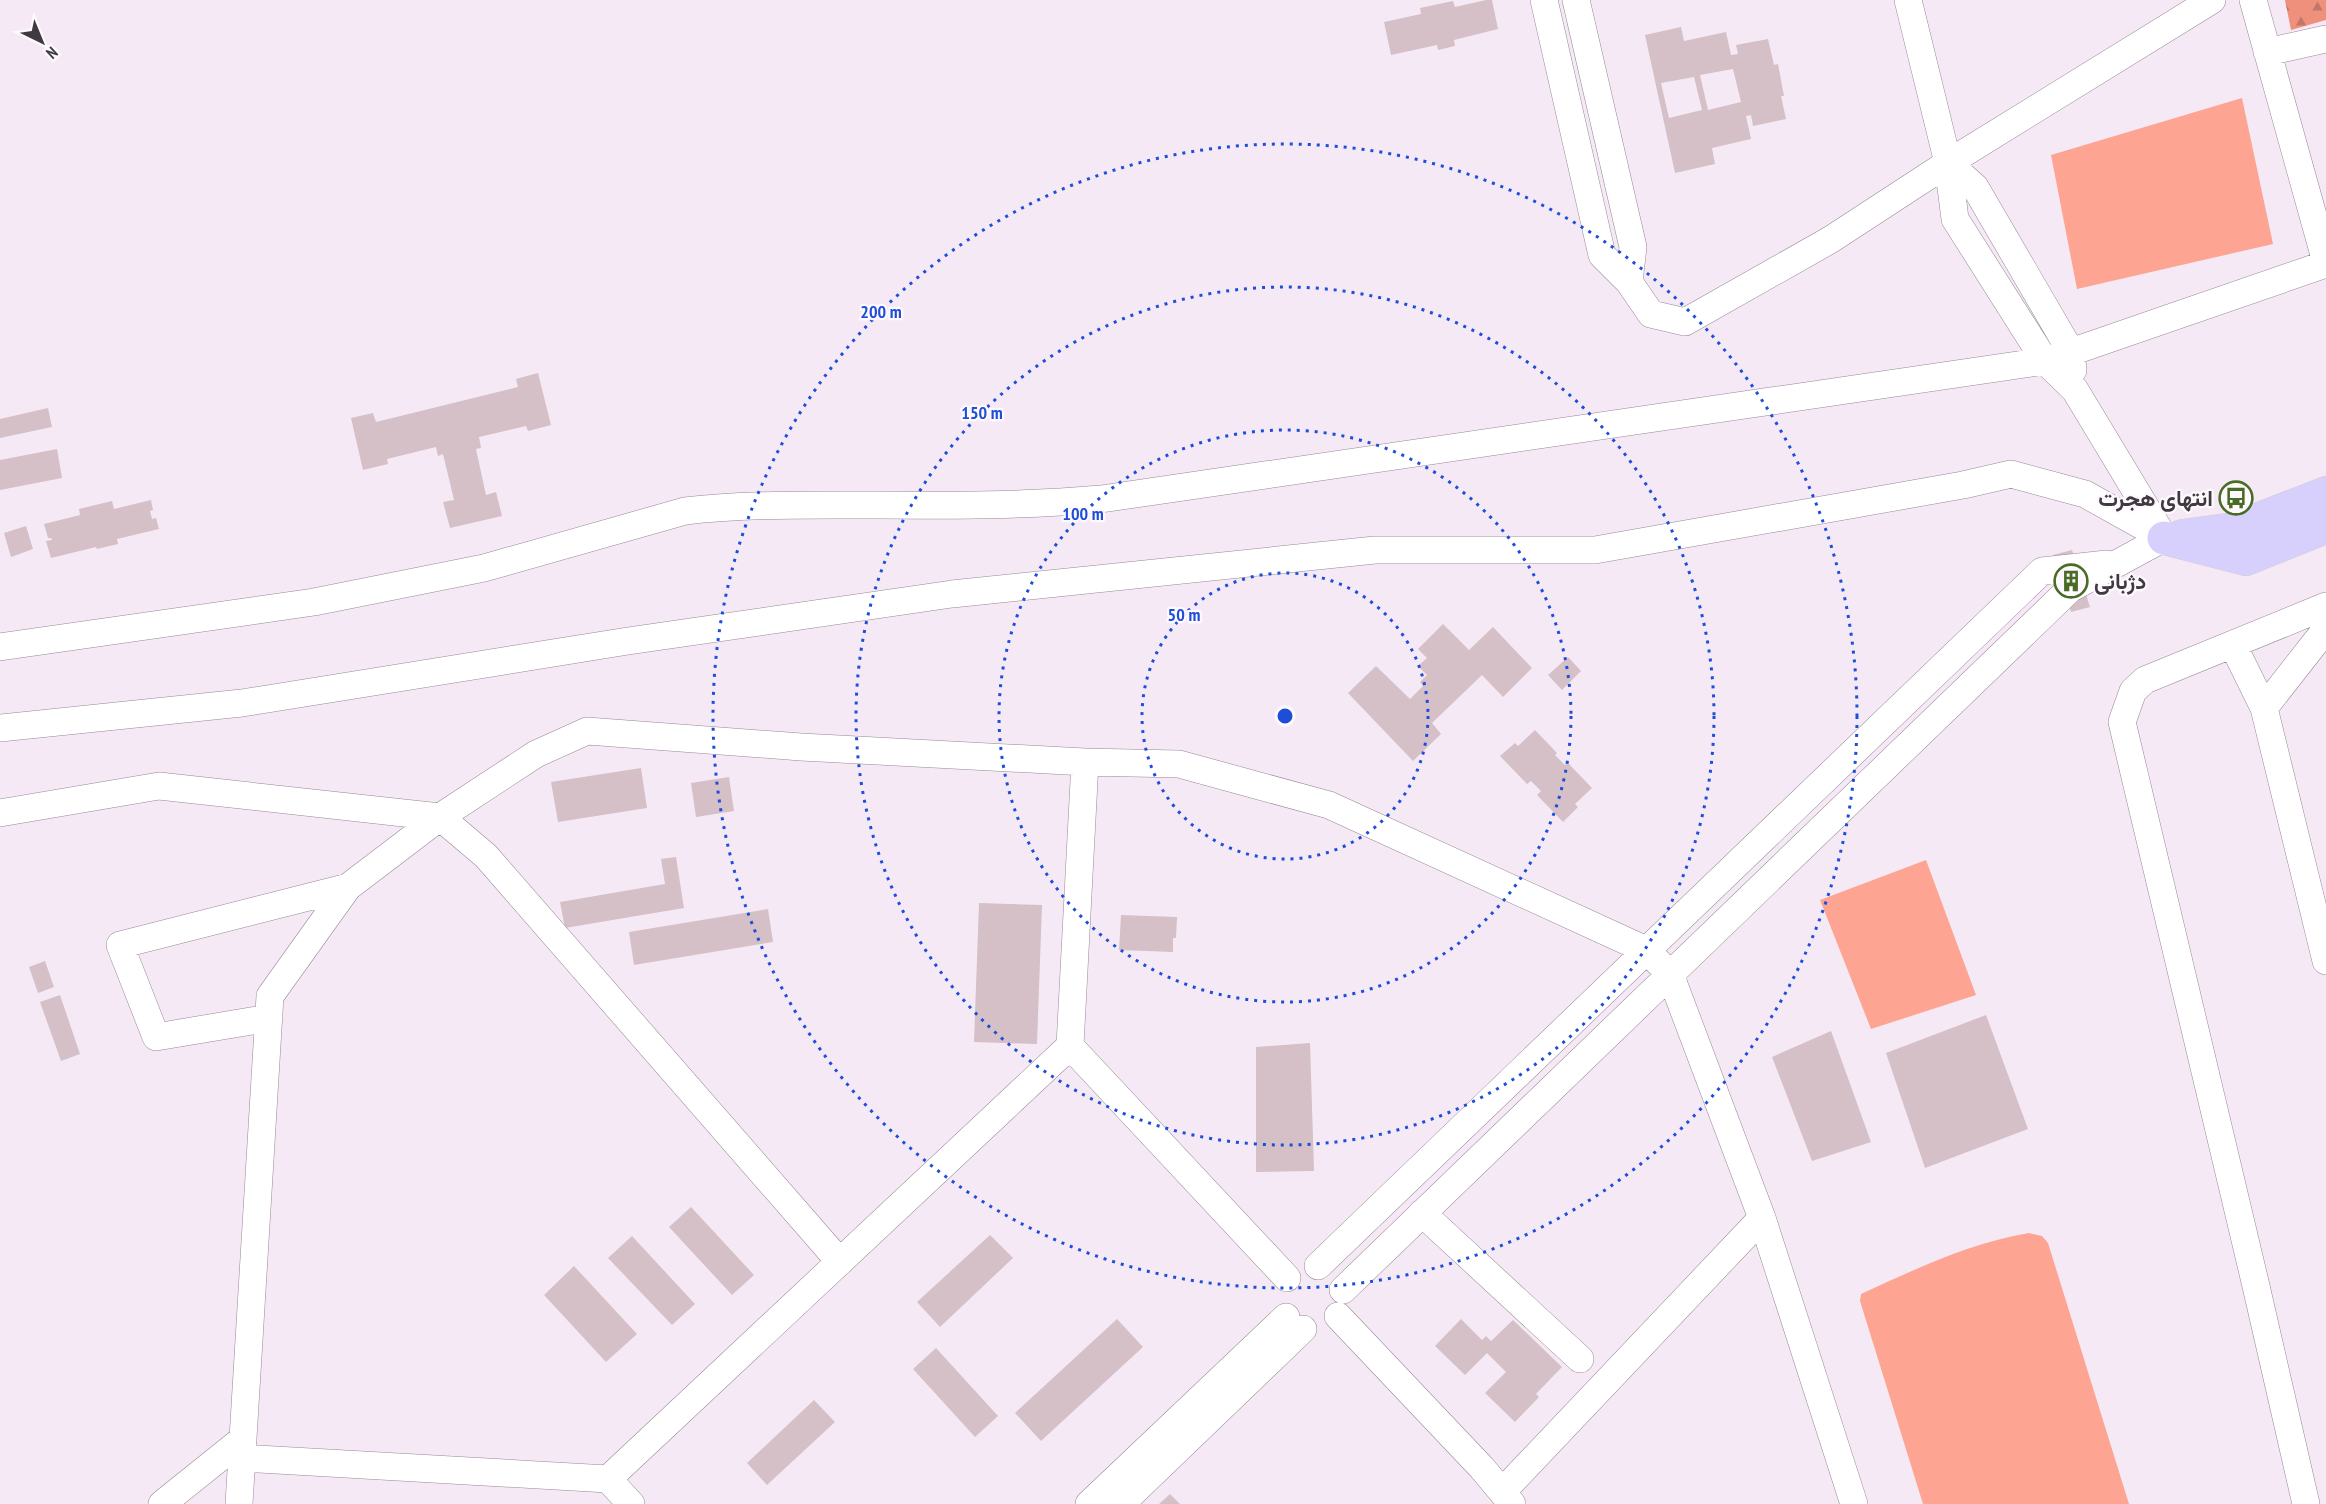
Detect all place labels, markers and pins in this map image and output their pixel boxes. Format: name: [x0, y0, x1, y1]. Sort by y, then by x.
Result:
bus stop icon: انتهای هجرت: [2218, 480, 2254, 516]
place label: انتهای هجرت: [2098, 484, 2213, 512]
building icon: دژبانی: [2053, 563, 2089, 599]
place label: دژبانی: [2094, 567, 2146, 595]
centre of rings: [1275, 706, 1295, 726]

